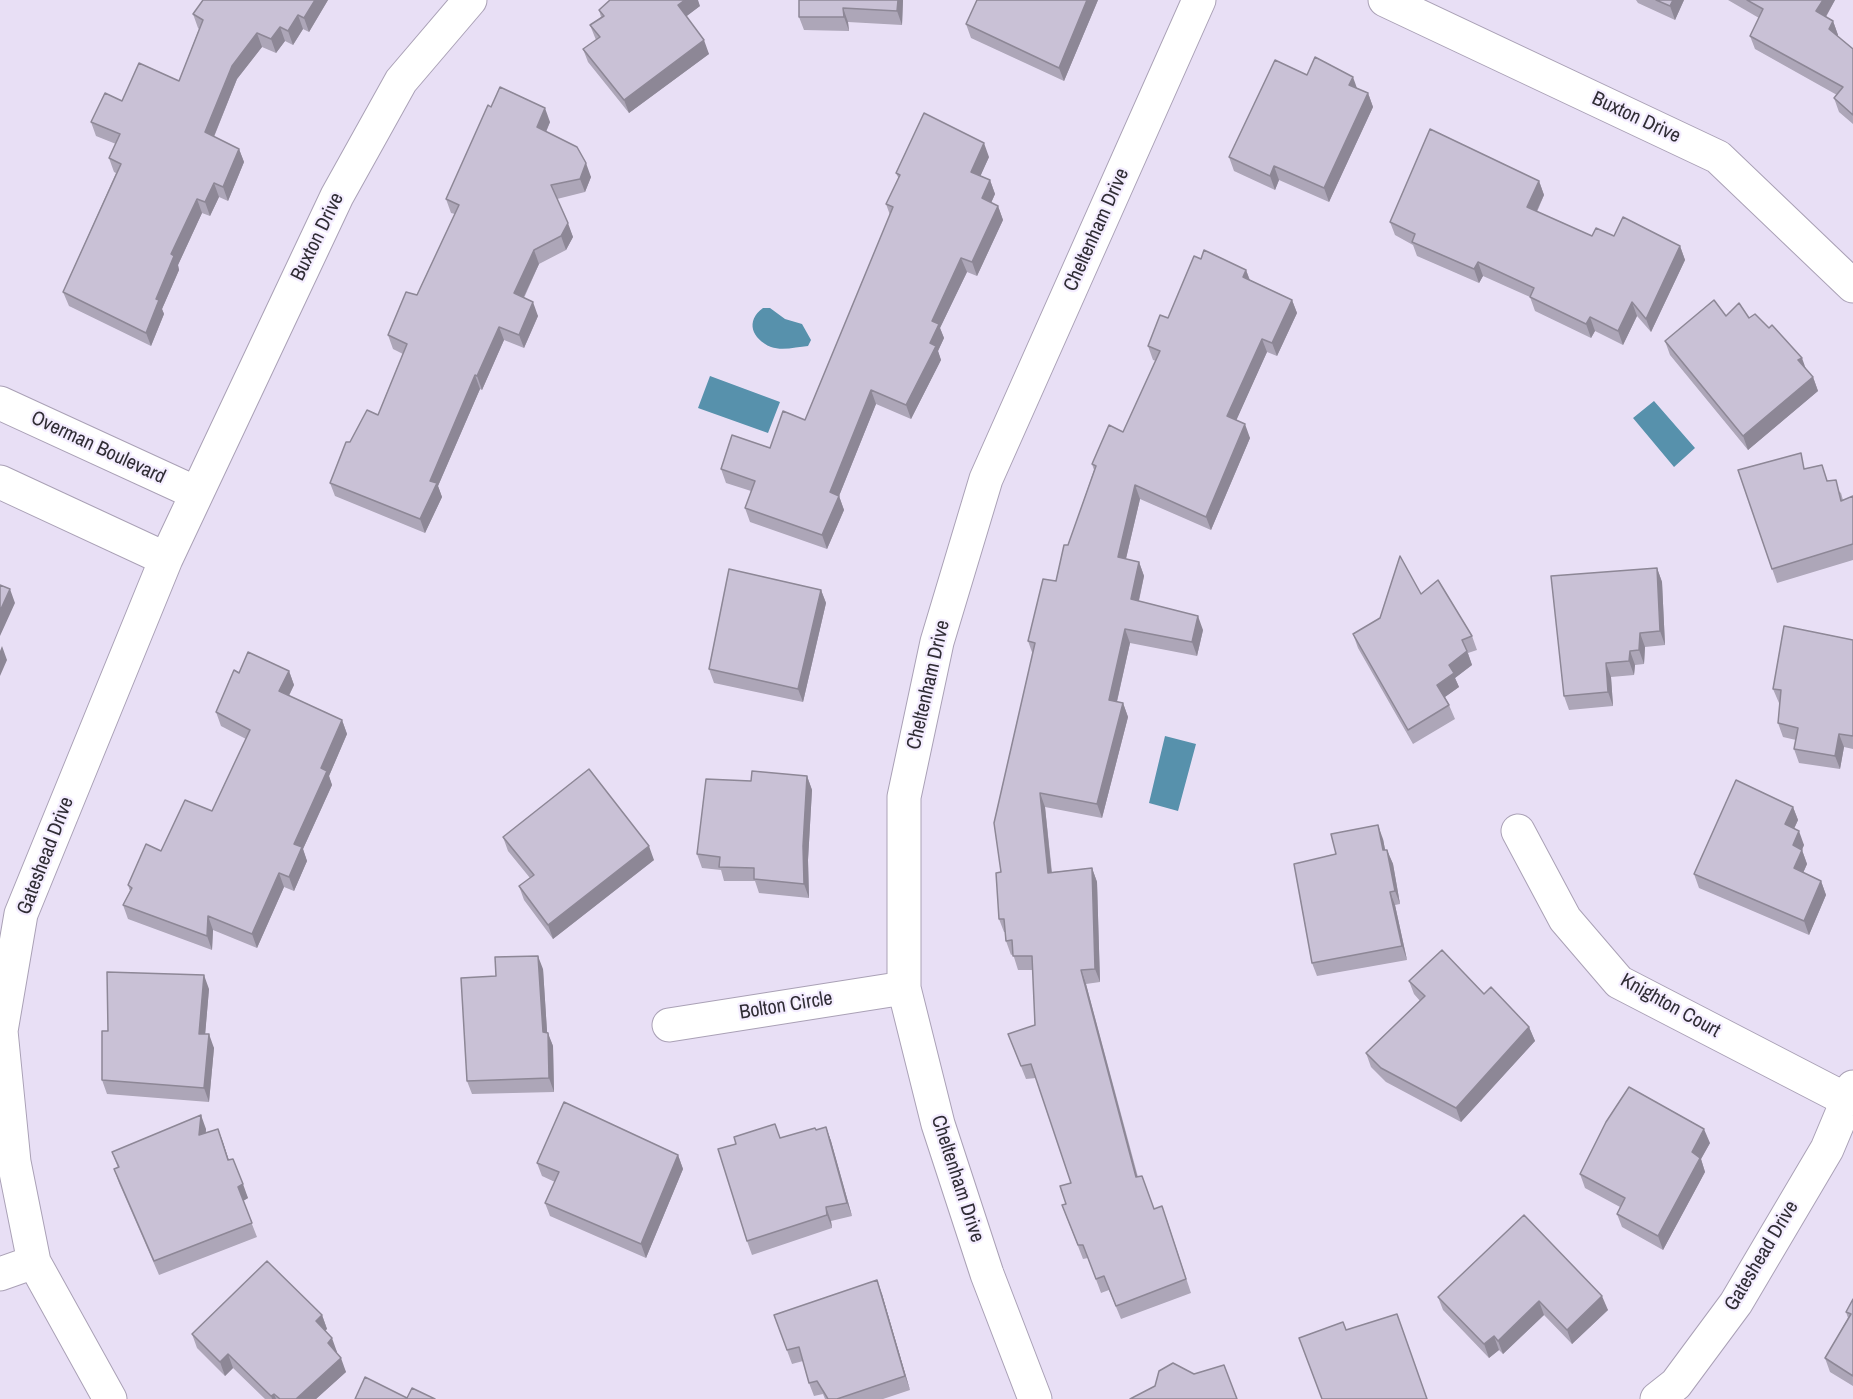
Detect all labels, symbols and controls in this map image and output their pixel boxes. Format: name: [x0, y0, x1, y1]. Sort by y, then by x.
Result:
street label: Buxton Drive: [1588, 87, 1684, 149]
street label: Cheltenham Drive: [1059, 165, 1135, 295]
street label: Buxton Drive: [286, 189, 350, 285]
street label: Overman Boulevard: [27, 406, 169, 490]
street label: Cheltenham Drive: [902, 618, 956, 752]
street label: Gateshead Drive: [13, 794, 79, 918]
street label: Knighton Court: [1616, 969, 1724, 1043]
street label: Bolton Circle: [738, 987, 834, 1025]
street label: Cheltenham Drive: [925, 1112, 989, 1246]
street label: Gateshead Drive: [1720, 1197, 1804, 1315]

